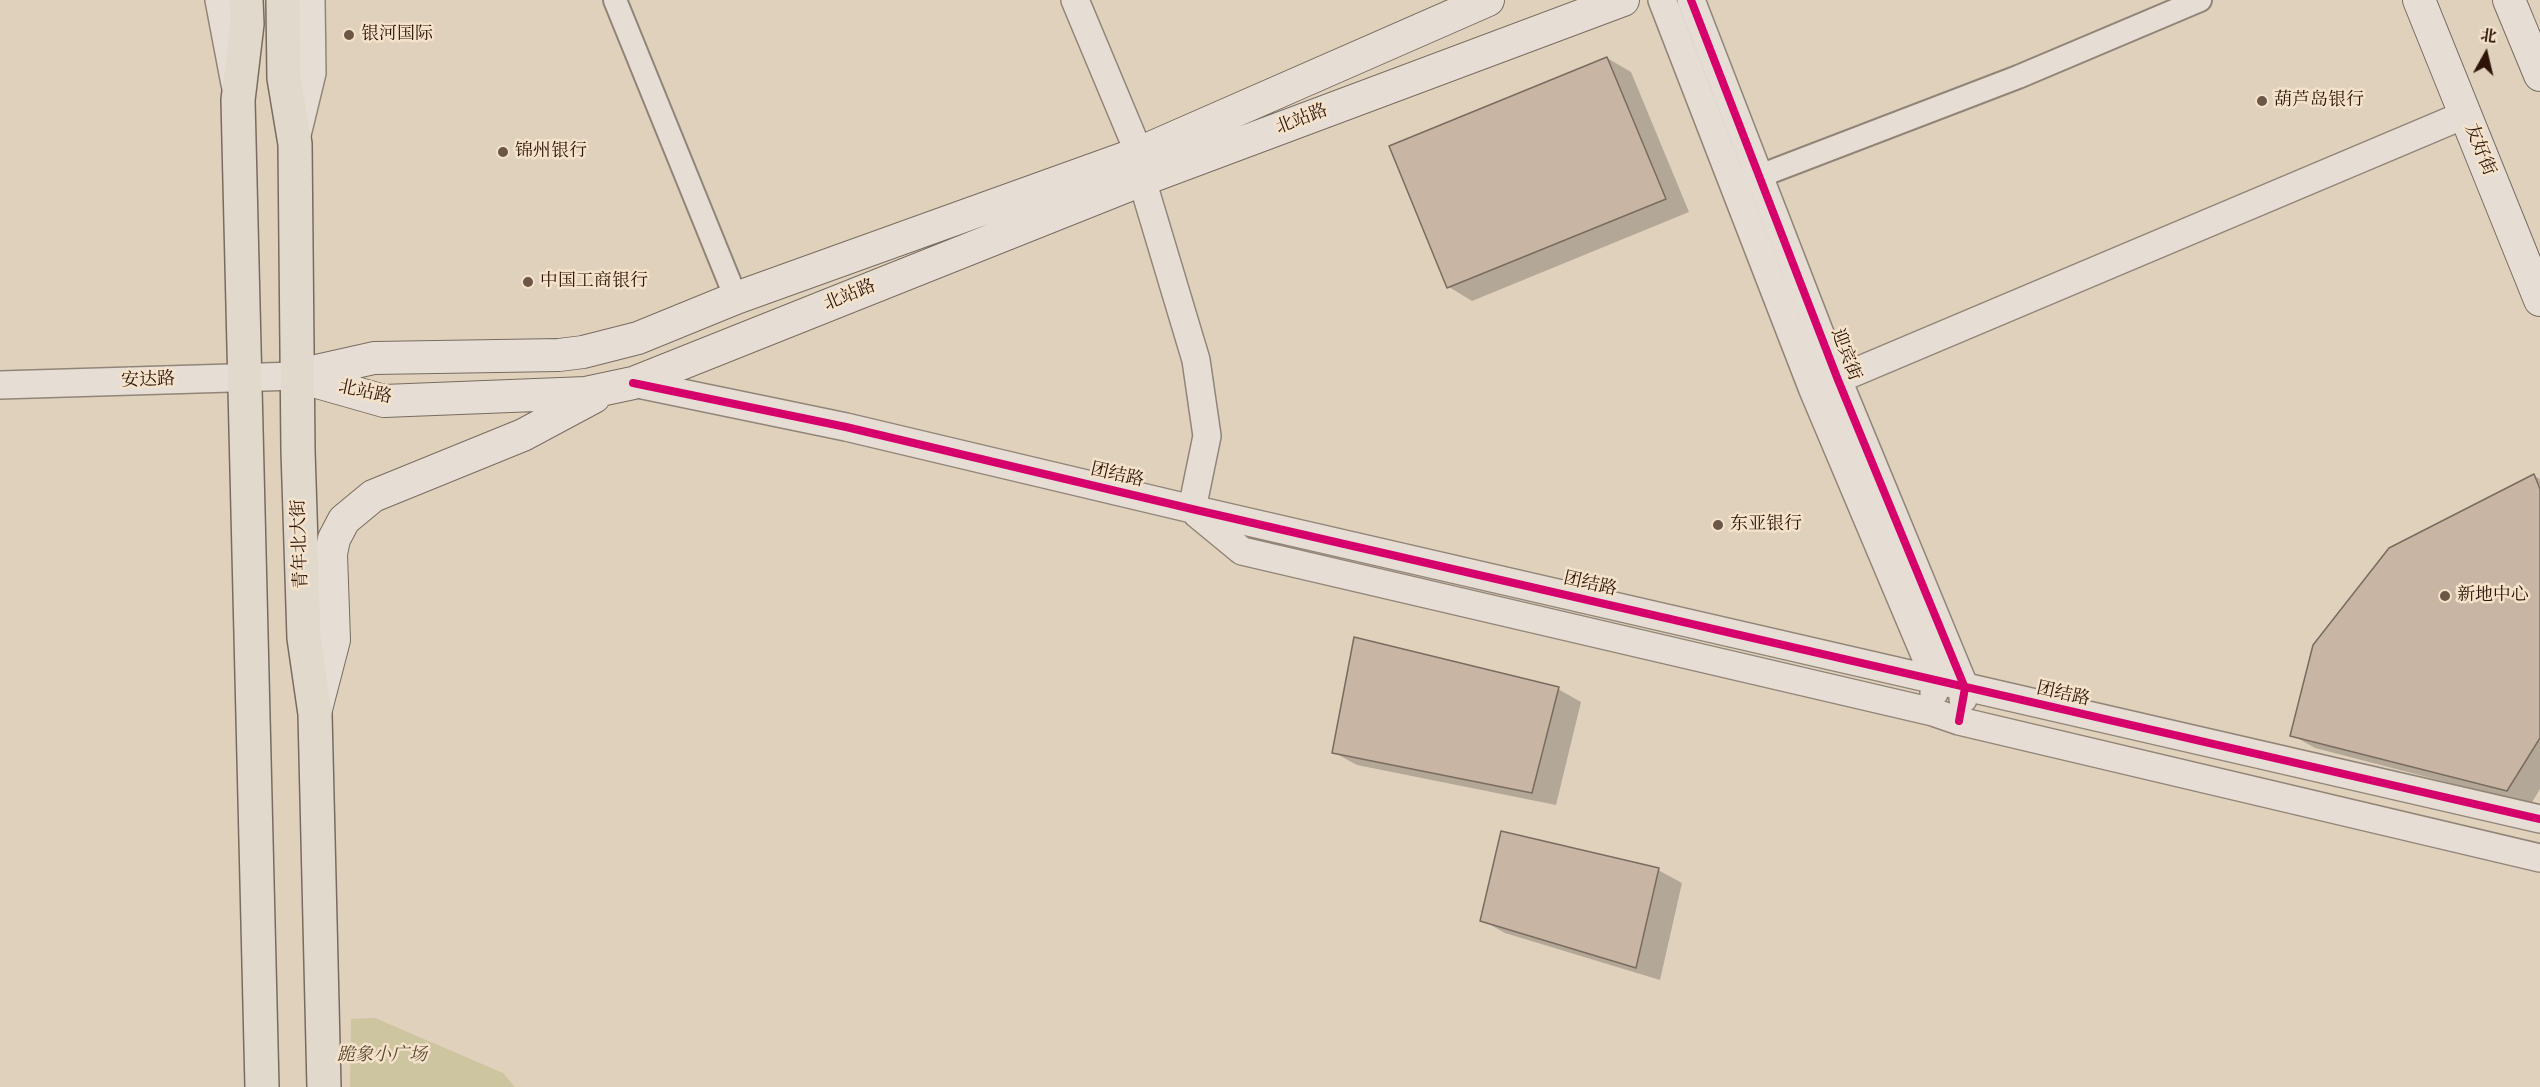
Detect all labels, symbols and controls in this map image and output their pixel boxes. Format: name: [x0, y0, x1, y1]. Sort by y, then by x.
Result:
place label: 银河国际: [361, 24, 433, 46]
north arrow: [2456, 24, 2516, 84]
text: 北: [2479, 25, 2498, 47]
marker: 银河国际: [342, 28, 356, 42]
place label: 葫芦岛银行: [2274, 90, 2364, 112]
marker: 葫芦岛银行: [2255, 94, 2269, 108]
street label: 北站路: [1273, 100, 1331, 140]
street label: 友好街: [2459, 121, 2499, 179]
place label: 锦州银行: [515, 141, 587, 163]
marker: 锦州银行: [496, 145, 510, 159]
place label: 中国工商银行: [540, 271, 648, 293]
marker: 中国工商银行: [521, 275, 535, 289]
street label: 北站路: [821, 276, 879, 316]
street label: 迎宾街: [1825, 326, 1865, 384]
street label: 安达路: [121, 369, 175, 393]
street label: 北站路: [336, 377, 394, 409]
street label: 团结路: [1088, 459, 1146, 493]
street label: 青年北大街: [289, 499, 313, 589]
place label: 东亚银行: [1730, 514, 1802, 536]
marker: 东亚银行: [1711, 518, 1725, 532]
street label: 团结路: [1561, 568, 1619, 602]
place label: 新地中心: [2457, 585, 2529, 607]
marker: 新地中心: [2438, 589, 2452, 603]
street label: 团结路: [2034, 678, 2092, 712]
park label: 跪象小广场: [337, 1045, 427, 1067]

